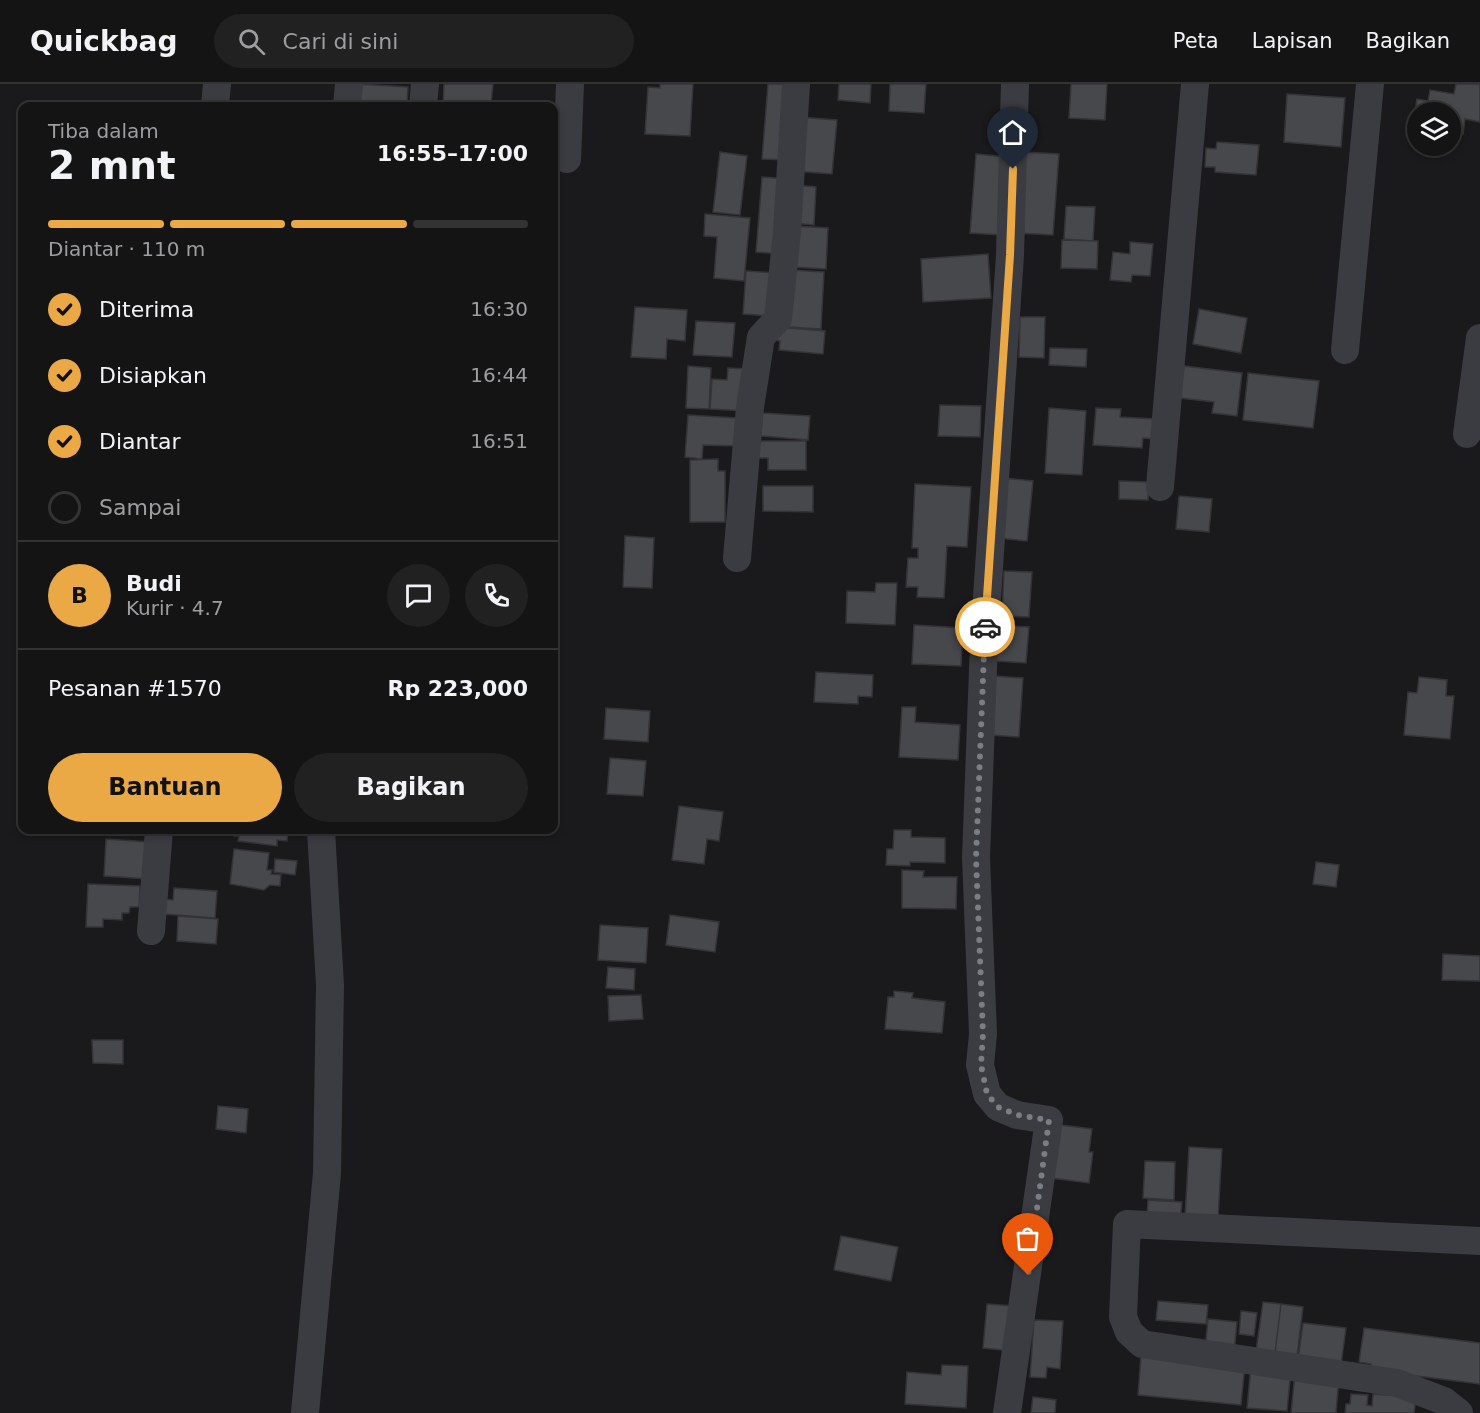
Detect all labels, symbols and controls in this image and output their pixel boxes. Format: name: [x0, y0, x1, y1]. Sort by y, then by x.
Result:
search box: [214, 14, 634, 68]
text: Quickbag: [30, 25, 178, 58]
icon: search: [235, 25, 268, 58]
text: Cari di sini: [283, 29, 398, 54]
text: Peta: [1173, 29, 1219, 53]
text: Lapisan: [1252, 29, 1333, 53]
text: Bagikan: [1366, 29, 1450, 53]
map controls: [1407, 102, 1461, 156]
button: layers: [1407, 102, 1461, 156]
pin: [987, 107, 1038, 169]
icon: home: [996, 116, 1029, 149]
text: Tiba dalam: [48, 119, 159, 143]
text: 16:55–17:00: [377, 141, 528, 166]
text: 2 mnt: [48, 143, 176, 188]
text: Diantar · 110 m: [48, 237, 205, 261]
icon: check: [48, 293, 81, 326]
text: Diterima: [99, 297, 194, 322]
text: 16:30: [470, 297, 528, 321]
icon: check: [48, 359, 81, 392]
text: Disiapkan: [99, 363, 207, 388]
text: 16:44: [470, 363, 528, 387]
icon: check: [48, 425, 81, 458]
text: Diantar: [99, 429, 181, 454]
text: 16:51: [470, 429, 528, 453]
text: Sampai: [99, 495, 181, 520]
button: chat: [387, 564, 450, 627]
button: phone: [465, 564, 528, 627]
text: Budi: [126, 571, 182, 596]
text: B: [71, 583, 88, 608]
text: Kurir · 4.7: [126, 596, 224, 620]
courier: [955, 597, 1015, 657]
icon: car: [969, 611, 1002, 644]
text: Pesanan #1570: [48, 676, 222, 701]
text: Rp 223,000: [387, 676, 528, 701]
button: Bantuan: [48, 753, 282, 822]
button: Bagikan: [294, 753, 528, 822]
pin: [1002, 1213, 1053, 1275]
icon: bag: [1011, 1222, 1044, 1255]

